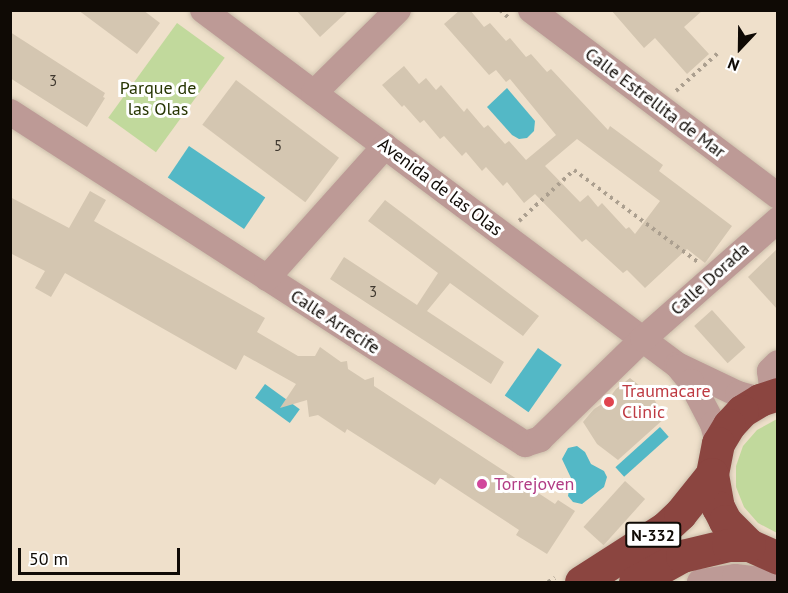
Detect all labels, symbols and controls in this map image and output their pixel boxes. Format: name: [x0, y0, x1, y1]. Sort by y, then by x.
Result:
north arrow: [710, 18, 770, 78]
street label: Calle Estrellita de Mar: [581, 43, 729, 163]
text: N: [725, 53, 742, 76]
house number: 3: [49, 72, 57, 90]
park label: Parque de las Olas: [120, 78, 196, 121]
street label: Avenida de las Olas: [374, 133, 506, 241]
house number: 5: [274, 137, 282, 155]
street label: Calle Dorada: [666, 238, 754, 320]
house number: 3: [369, 283, 377, 301]
street label: Calle Arrecife: [286, 285, 384, 359]
place label: Traumacare Clinic: [622, 381, 711, 424]
marker: Traumacare Clinic: [600, 393, 618, 411]
place label: Torrejoven: [494, 473, 574, 495]
marker: Torrejoven: [475, 477, 489, 491]
road number: N-332: [624, 522, 682, 548]
scale bar: [21, 536, 183, 574]
text: 50 m: [29, 547, 68, 570]

